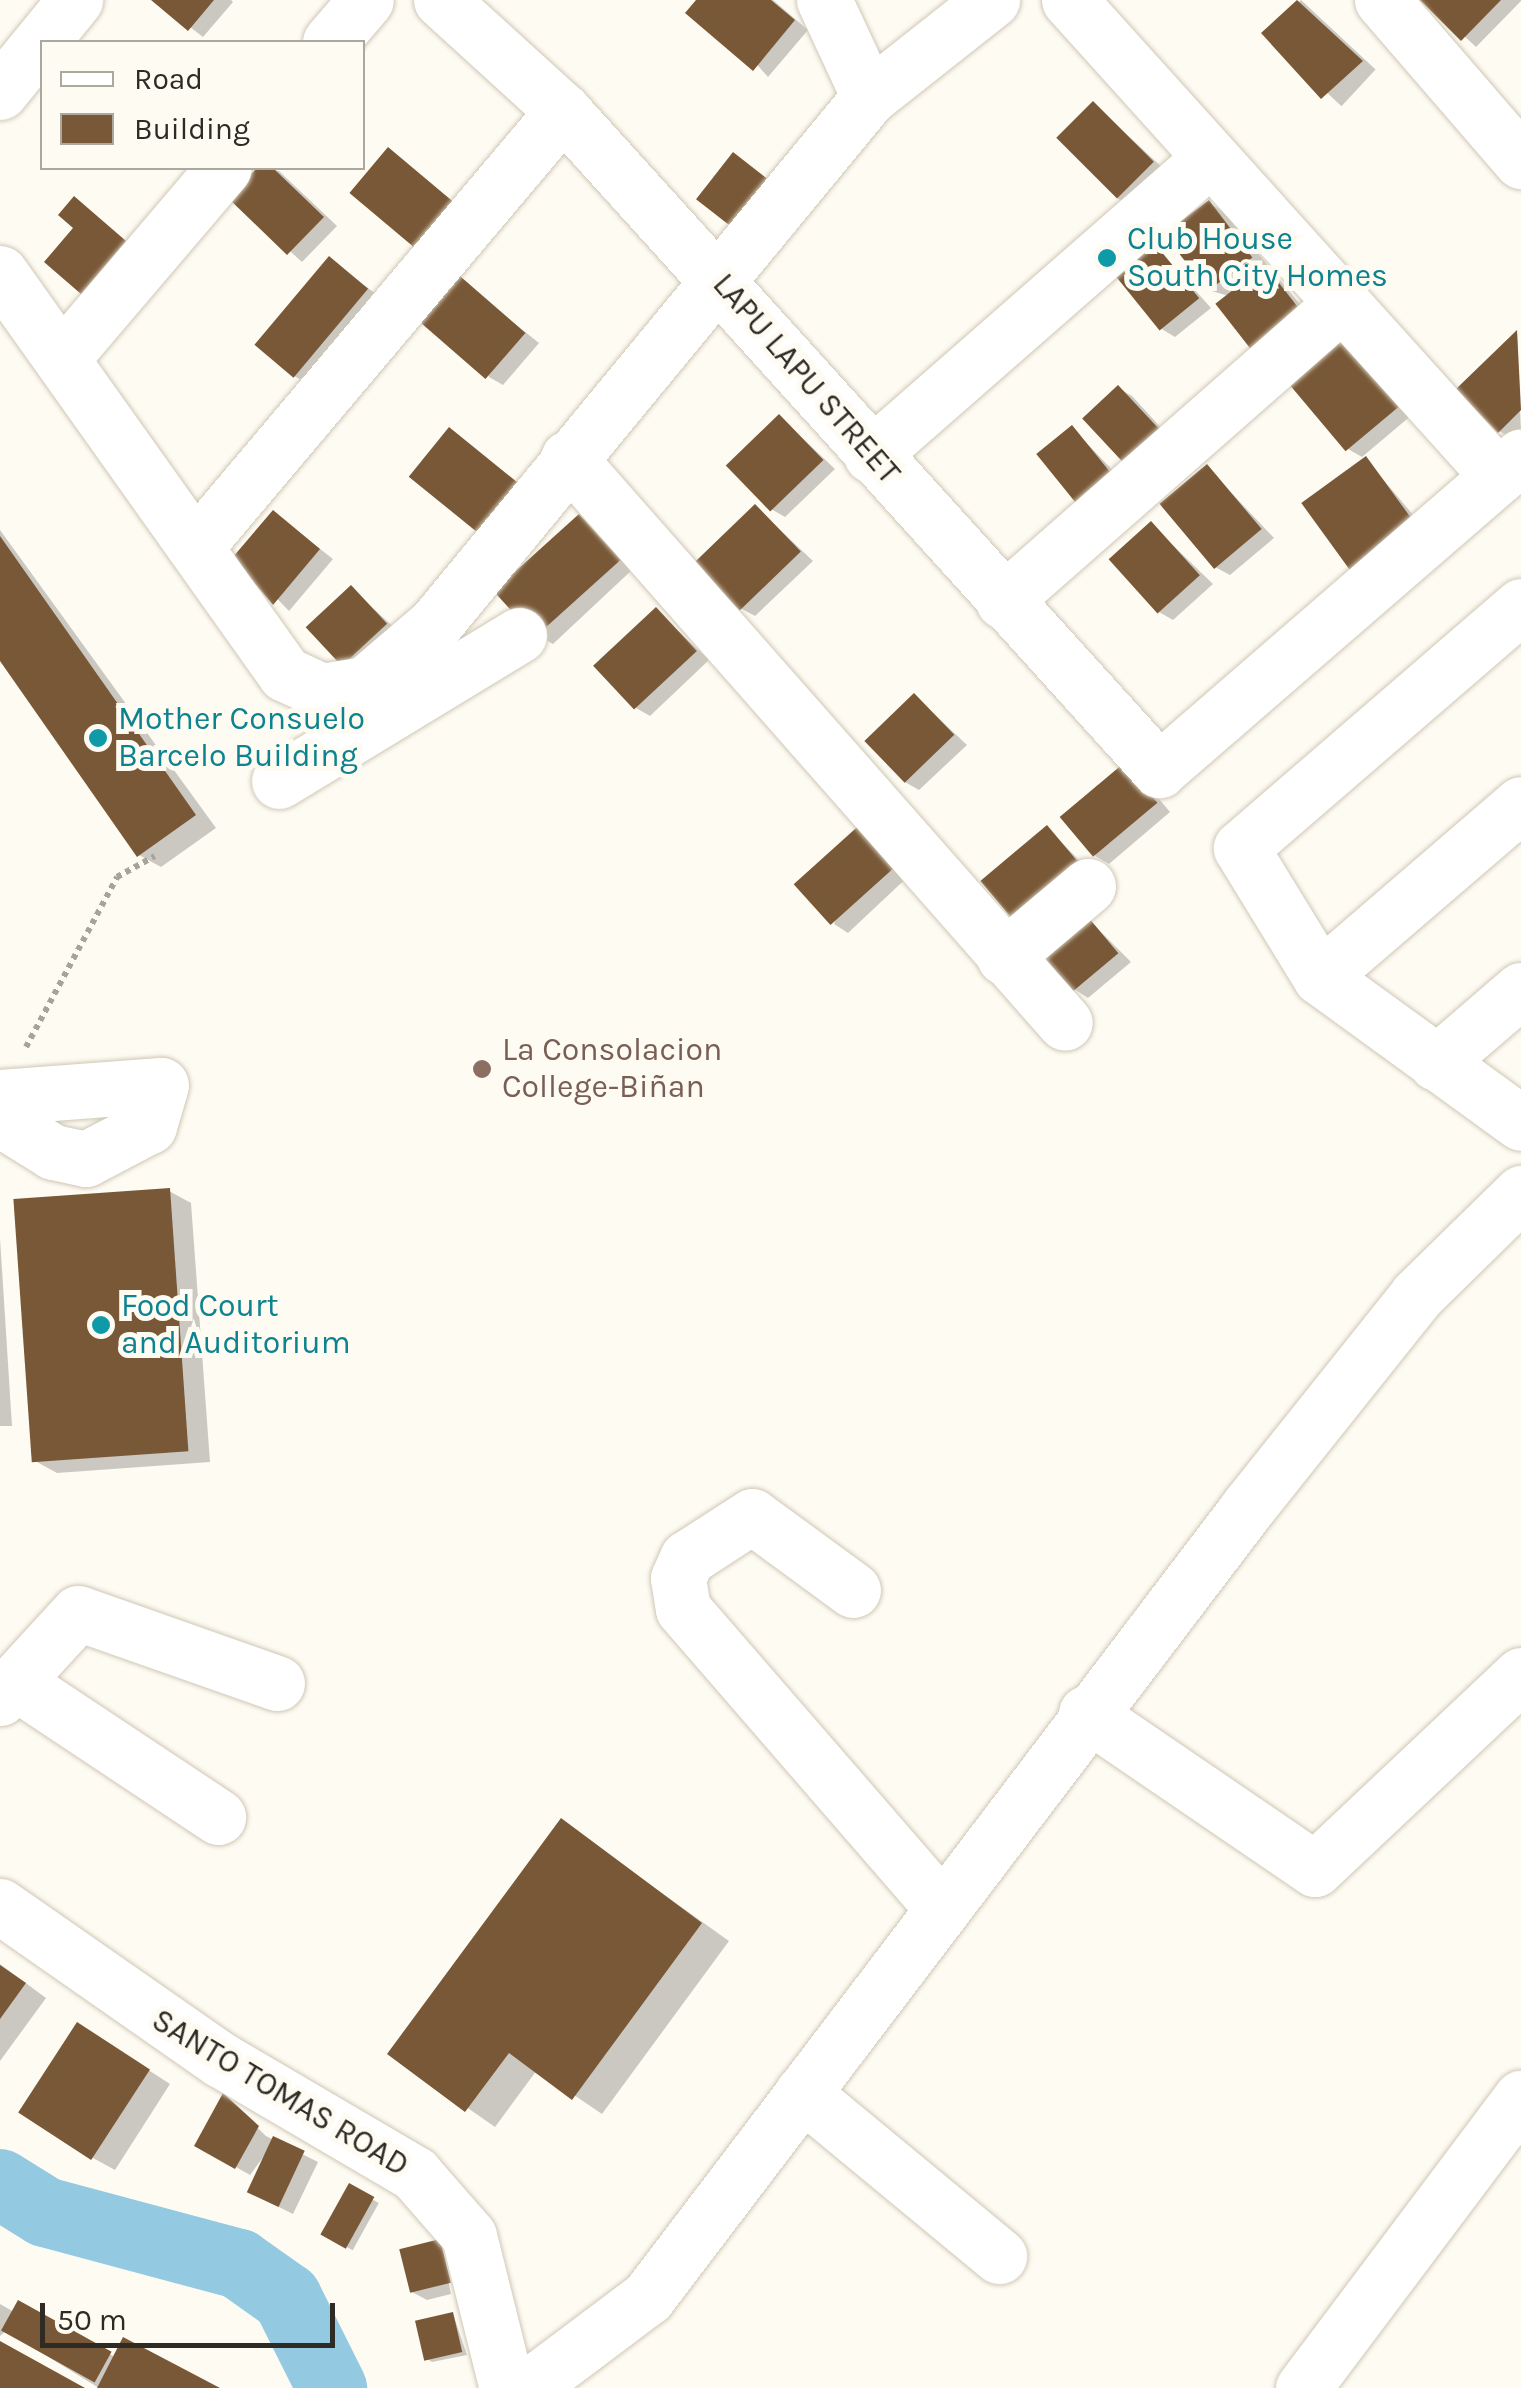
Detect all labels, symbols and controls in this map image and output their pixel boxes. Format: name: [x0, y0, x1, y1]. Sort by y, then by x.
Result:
legend: [40, 40, 365, 170]
text: Road: [134, 61, 203, 97]
text: Building: [134, 111, 250, 147]
place label: Club House South City Homes: [1127, 221, 1388, 296]
marker: Club House South City Homes: [1096, 247, 1118, 269]
street label: LAPU LAPU STREET: [704, 266, 908, 492]
place label: Mother Consuelo Barcelo Building: [118, 701, 365, 776]
marker: Mother Consuelo Barcelo Building: [87, 727, 109, 749]
place label: La Consolacion College-Biñan: [502, 1032, 722, 1107]
marker: La Consolacion College-Biñan: [471, 1058, 493, 1080]
place label: Food Court and Auditorium: [121, 1288, 351, 1363]
marker: Food Court and Auditorium: [90, 1314, 112, 1336]
street label: SANTO TOMAS ROAD: [145, 2001, 415, 2185]
scale bar: [45, 2283, 340, 2345]
text: 50 m: [57, 2302, 127, 2338]

